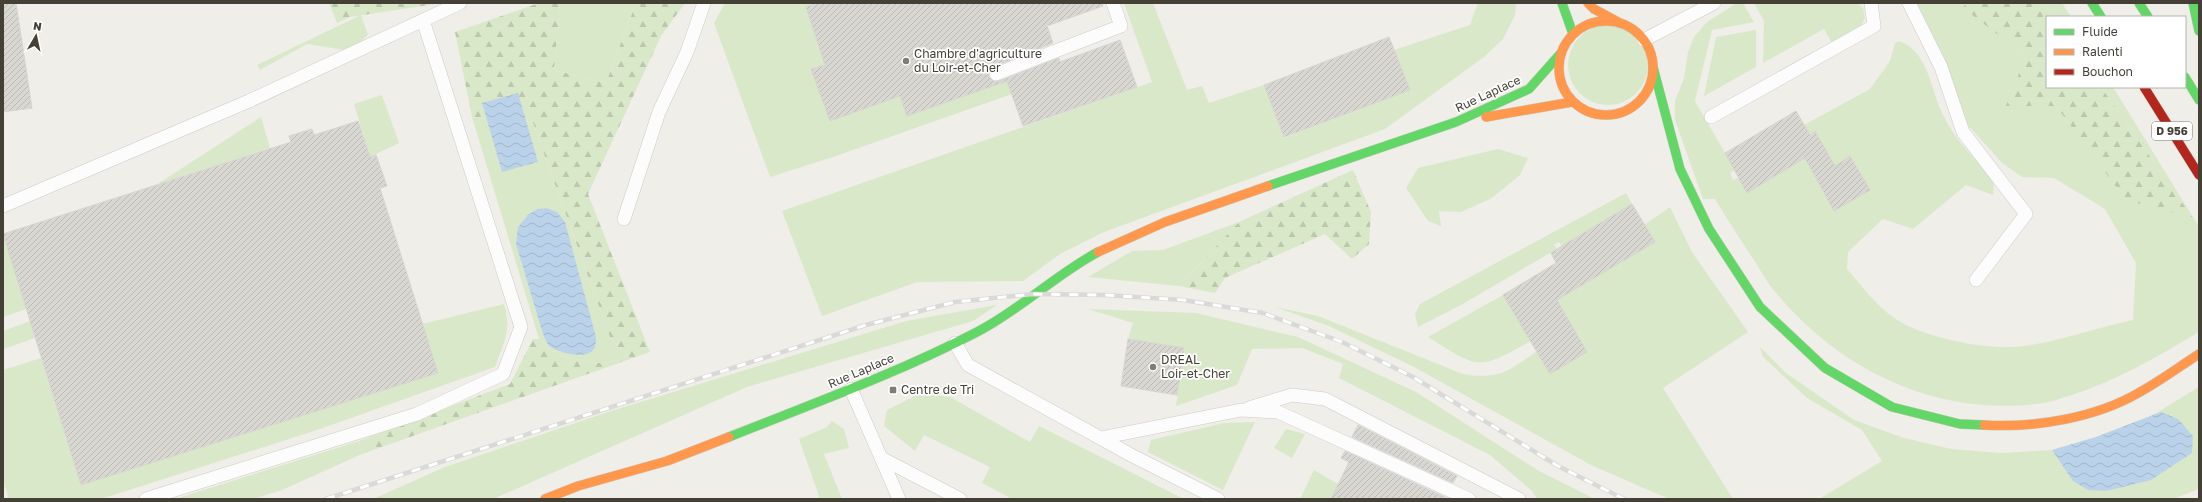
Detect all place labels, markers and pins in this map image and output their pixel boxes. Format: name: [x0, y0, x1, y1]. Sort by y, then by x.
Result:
place label: Chambre d'agriculture du Loir-et-Cher: [914, 46, 1042, 75]
marker: Chambre d'agriculture du Loir-et-Cher: [901, 56, 911, 66]
place label: DREAL Loir-et-Cher: [1161, 352, 1230, 381]
marker: DREAL Loir-et-Cher: [1148, 362, 1158, 372]
place label: Centre de Tri: [901, 382, 974, 397]
marker: Centre de Tri: [888, 385, 898, 395]

